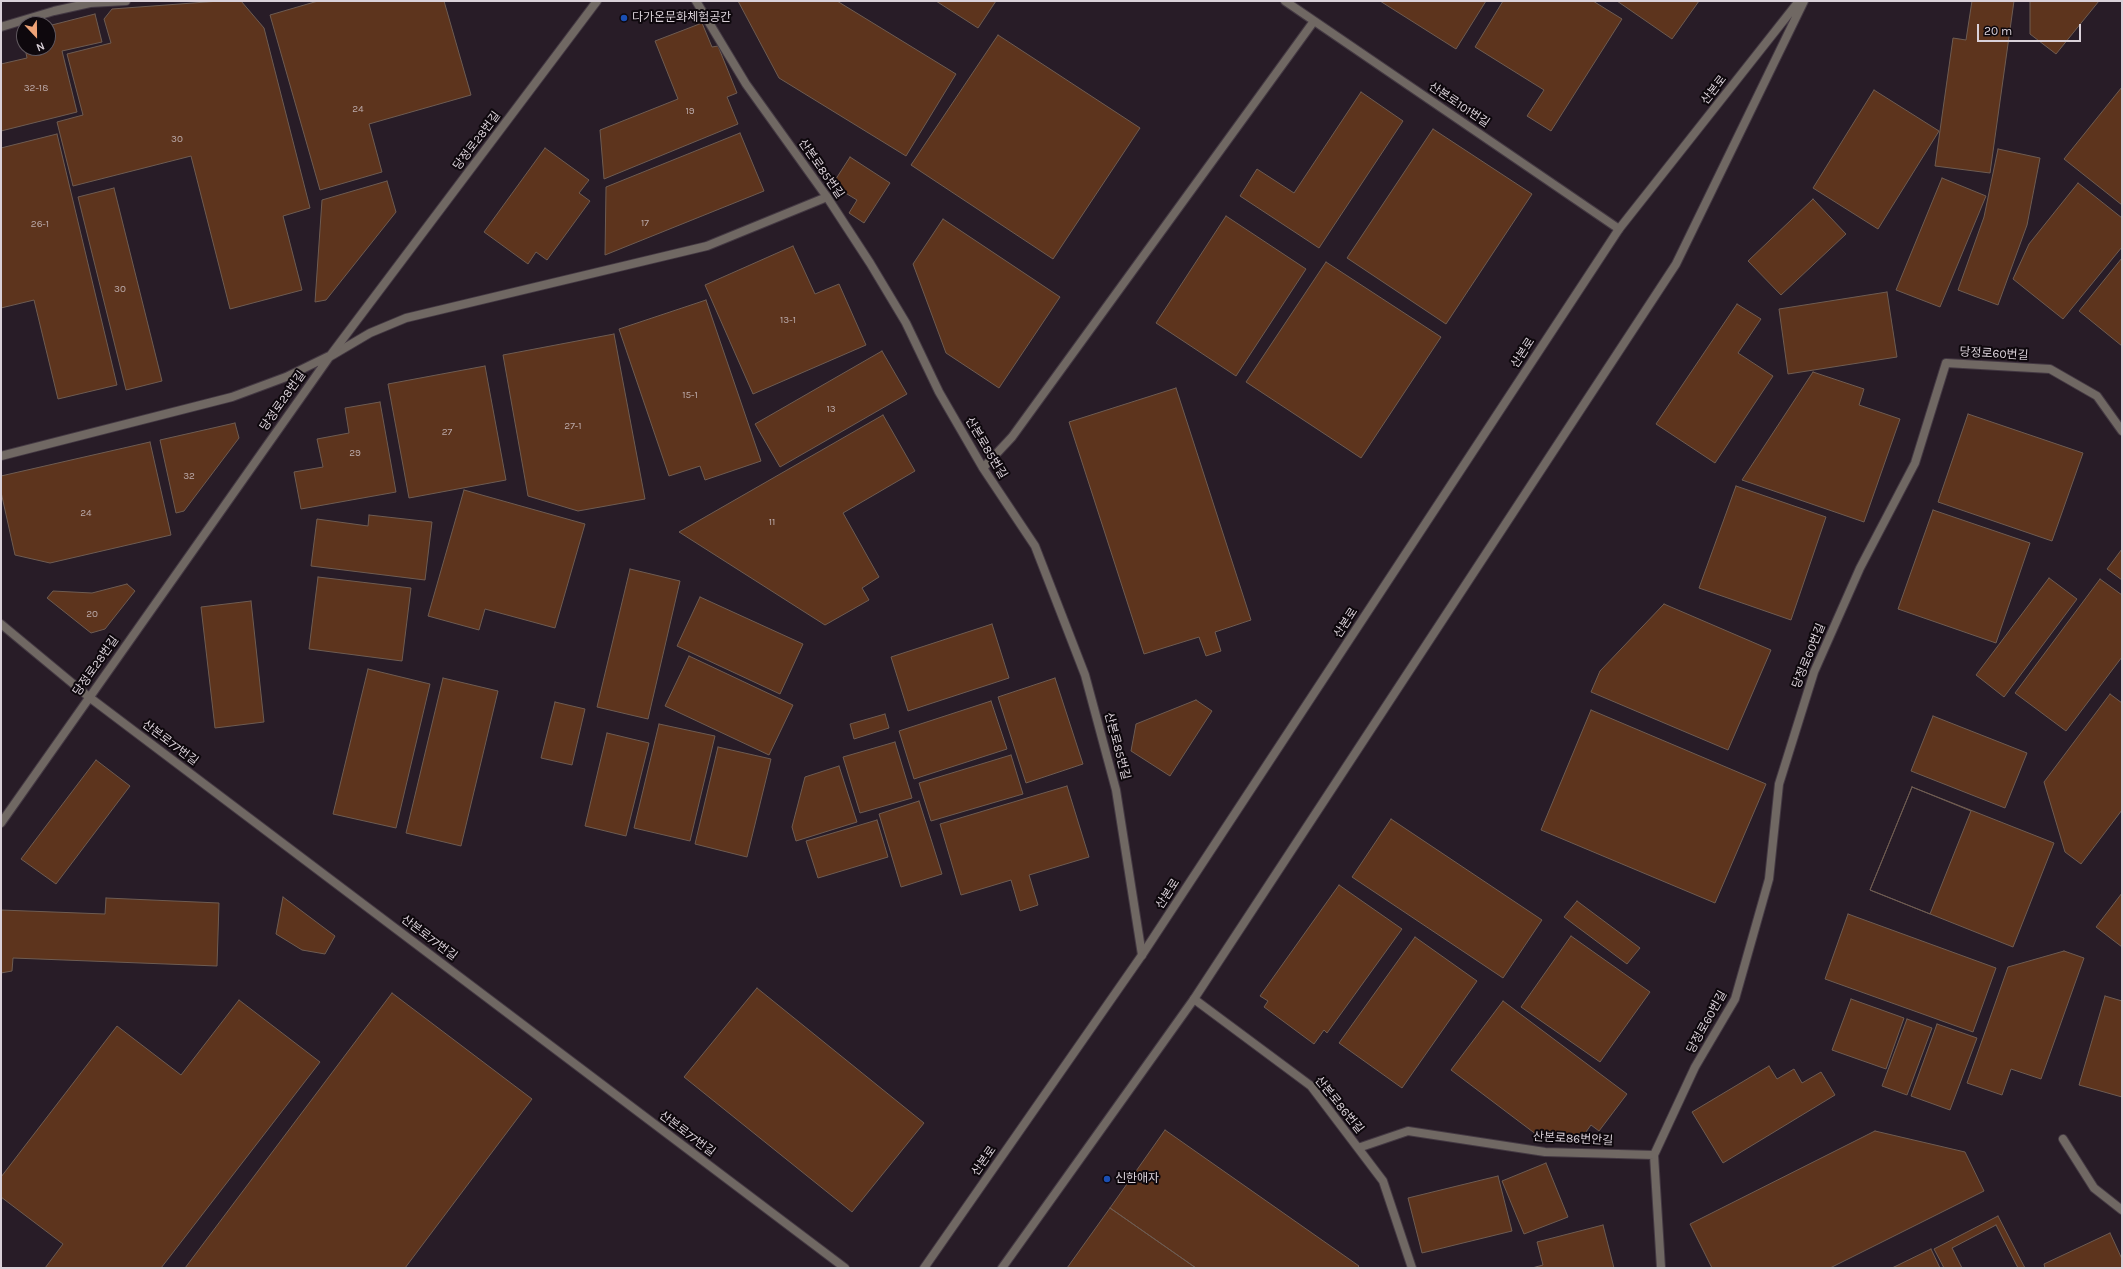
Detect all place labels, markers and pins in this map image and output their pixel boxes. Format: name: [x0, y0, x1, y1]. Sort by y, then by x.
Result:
place label: 다가온문화체험공간: [632, 11, 731, 25]
marker: 다가온문화체험공간: [619, 13, 629, 23]
place label: 신한애자: [1115, 1172, 1159, 1186]
marker: 신한애자: [1102, 1174, 1112, 1184]

